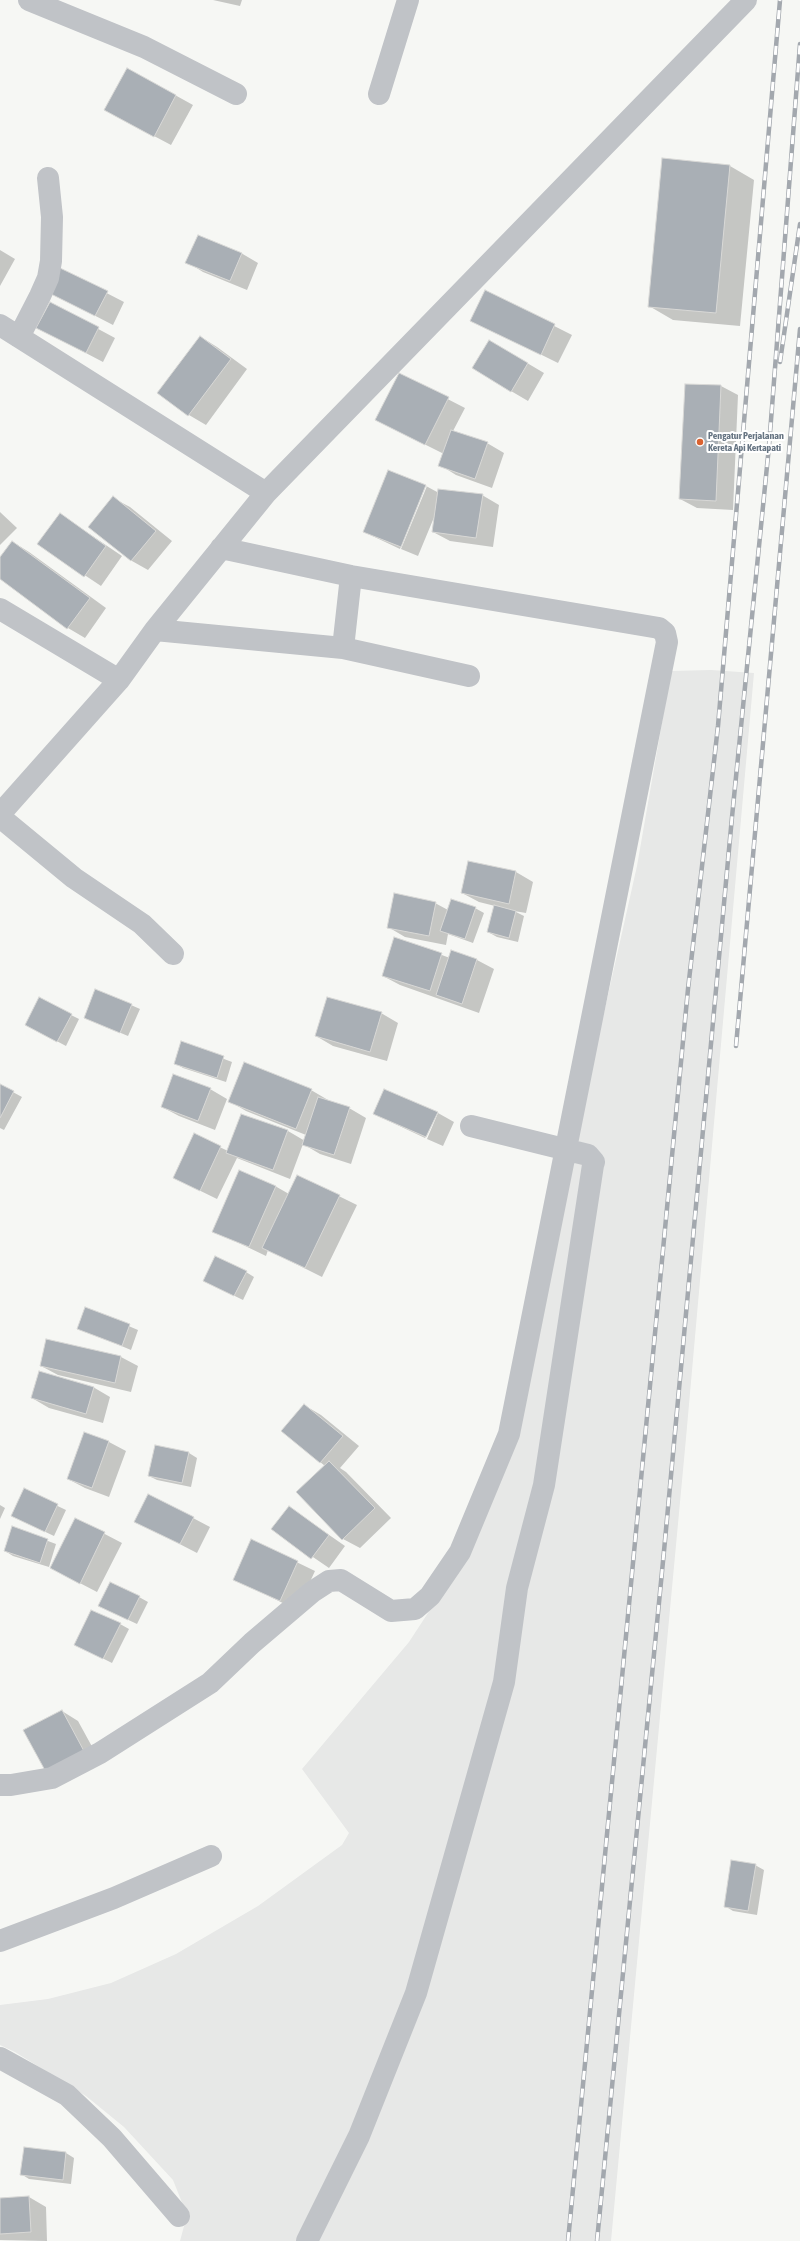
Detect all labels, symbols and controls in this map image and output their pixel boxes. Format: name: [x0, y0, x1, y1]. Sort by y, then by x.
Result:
place label: Pengatur Perjalanan Kereta Api Kertapati: [708, 430, 784, 454]
marker: Pengatur Perjalanan Kereta Api Kertapati: [695, 437, 705, 447]

